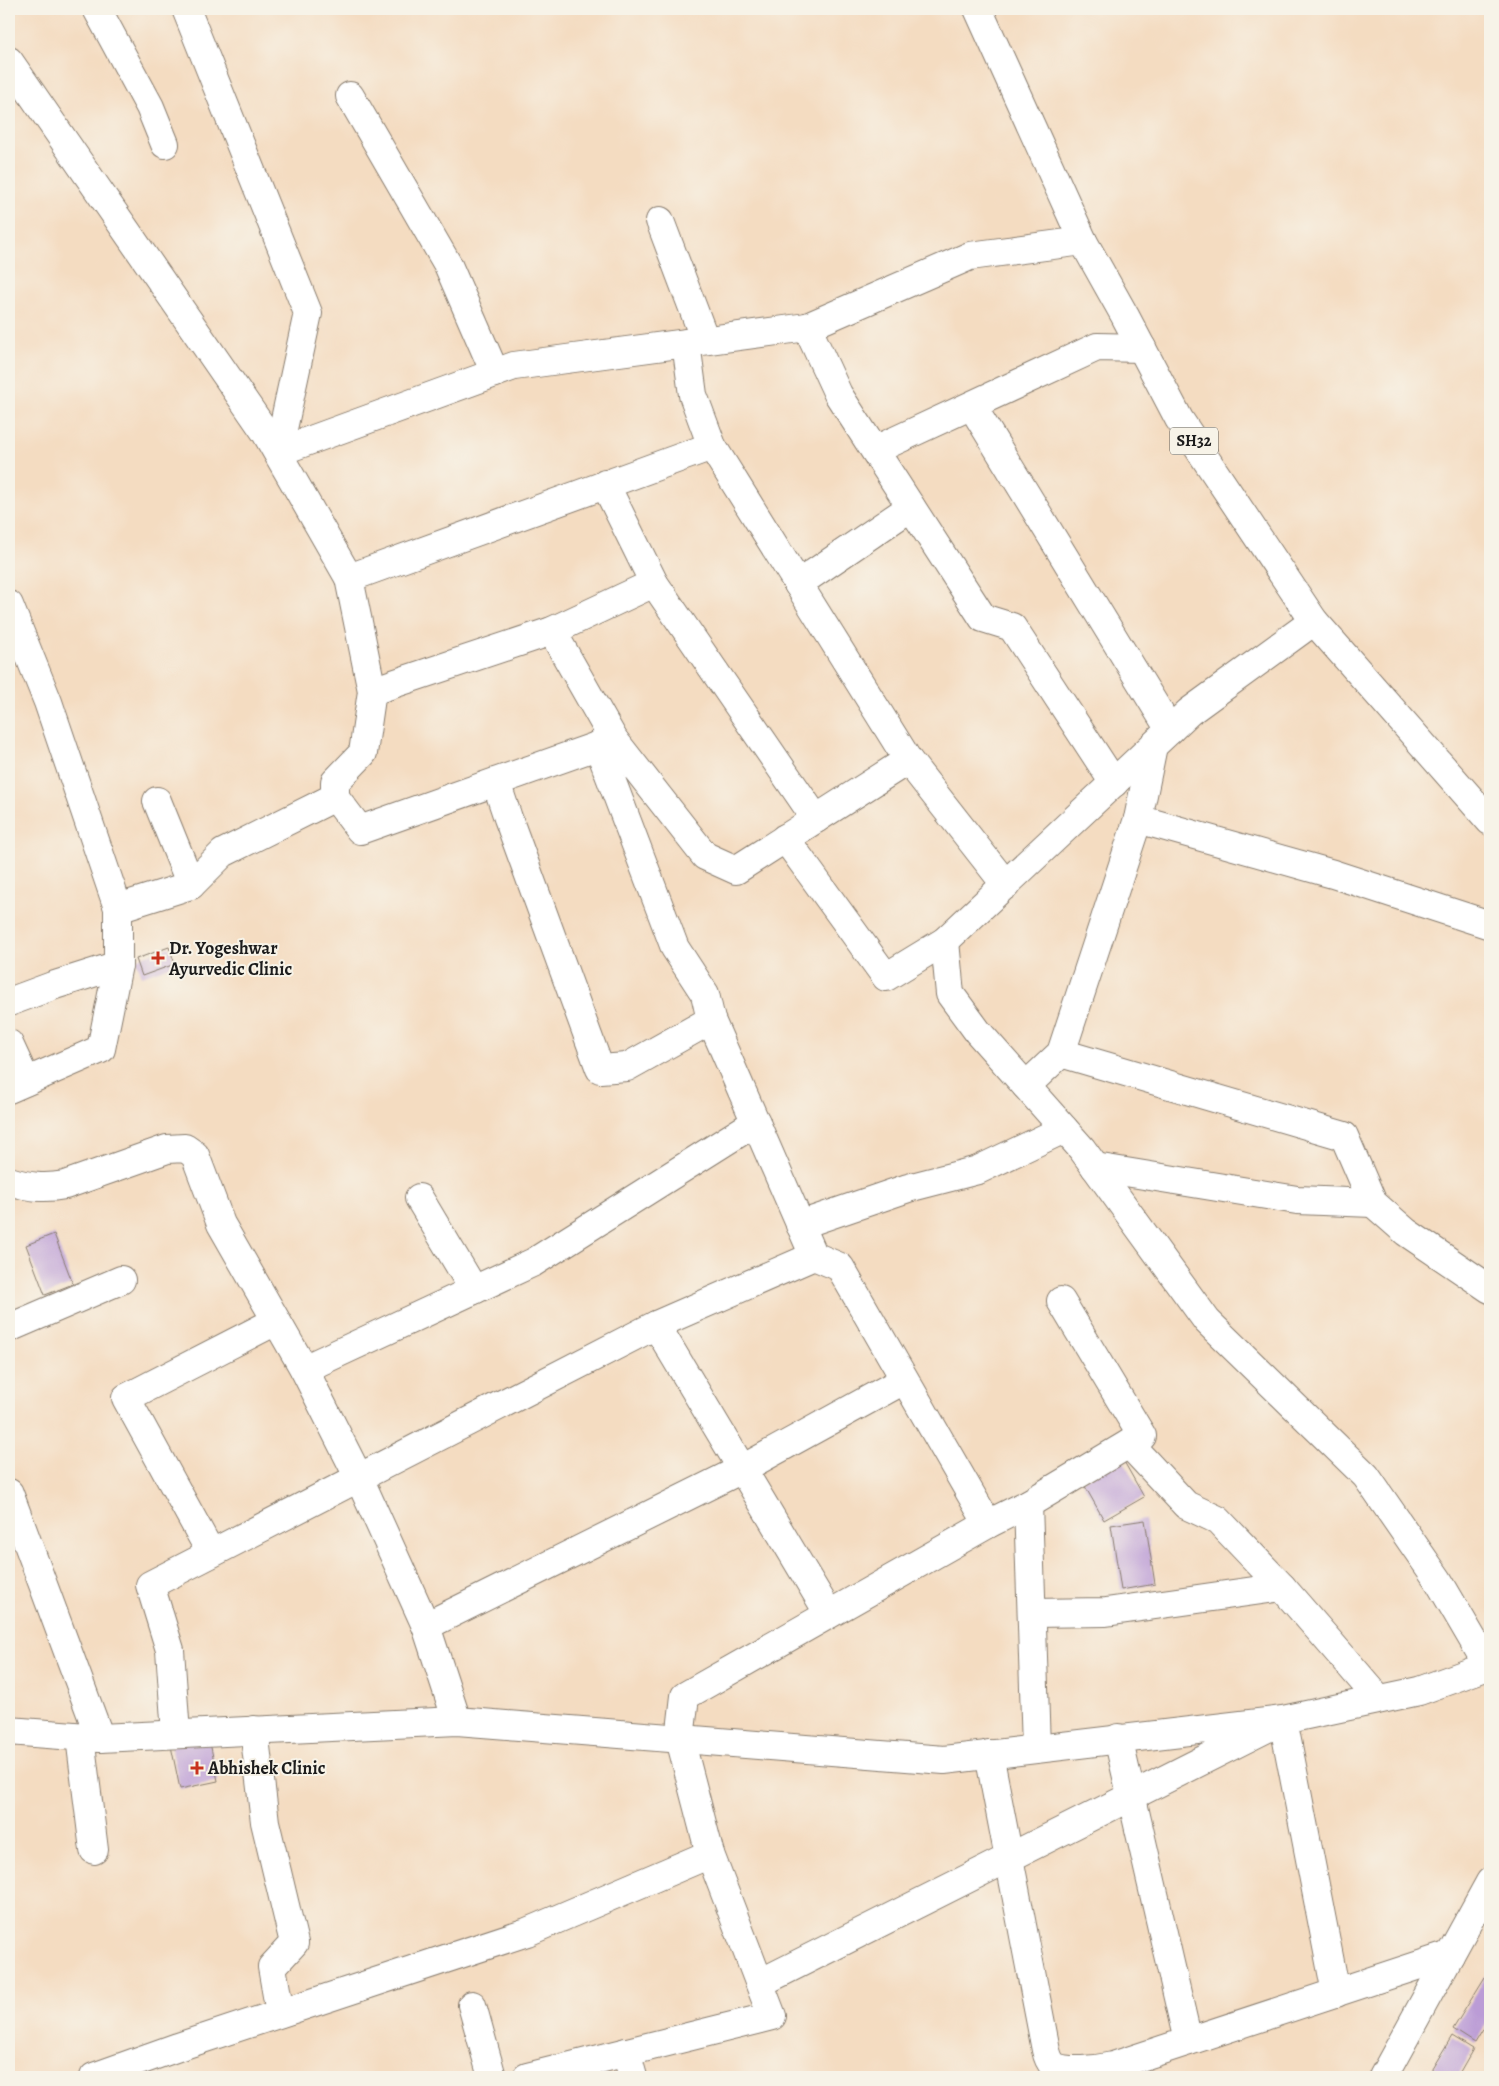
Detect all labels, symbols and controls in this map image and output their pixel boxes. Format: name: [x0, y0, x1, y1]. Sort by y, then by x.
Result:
road number: SH32: [1170, 428, 1218, 454]
place label: Dr. Yogeshwar Ayurvedic Clinic: [168, 936, 292, 981]
marker: Dr. Yogeshwar Ayurvedic Clinic: [151, 951, 165, 965]
place label: Abhishek Clinic: [207, 1756, 326, 1780]
marker: Abhishek Clinic: [190, 1761, 204, 1775]

